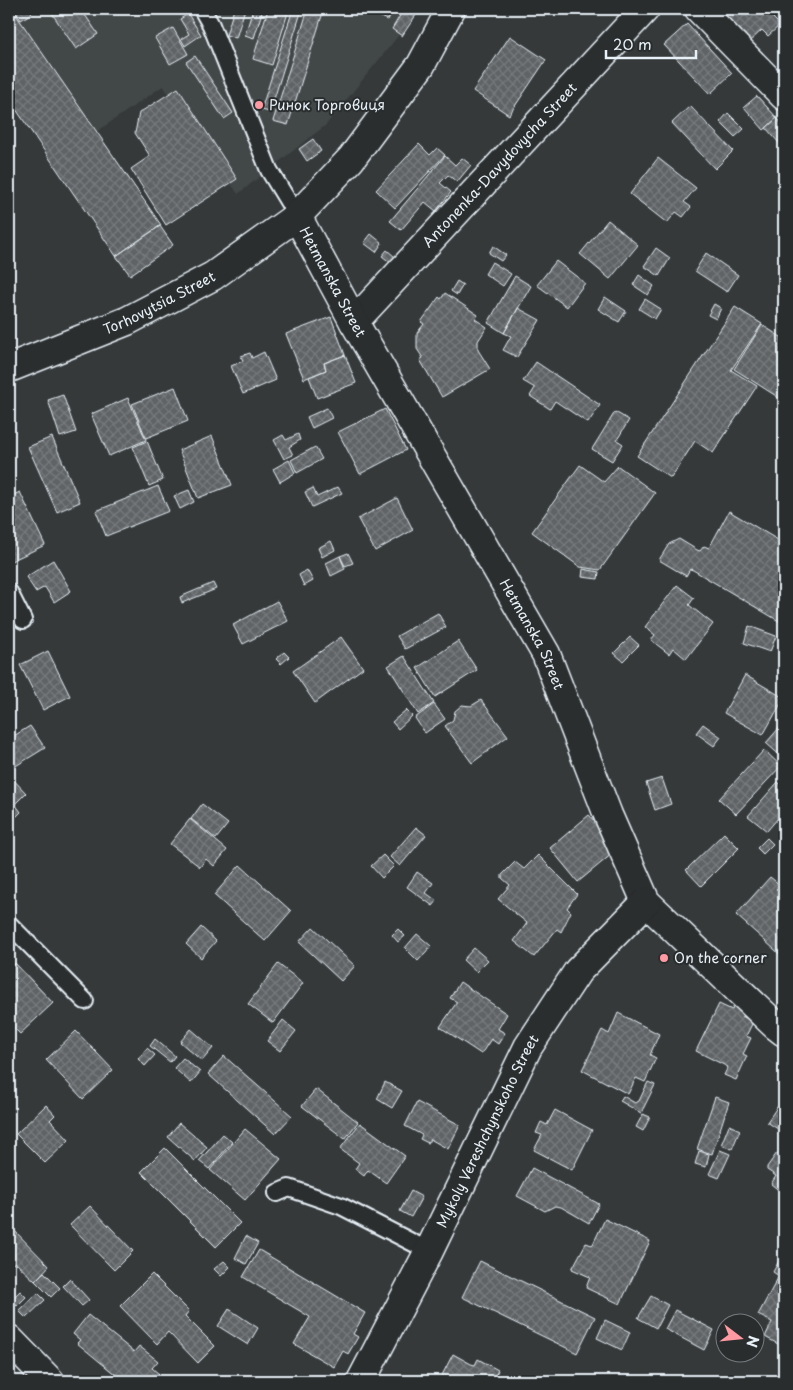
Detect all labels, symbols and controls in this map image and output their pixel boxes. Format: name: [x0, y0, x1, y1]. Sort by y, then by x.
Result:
scale bar: [606, 28, 696, 60]
text: 20 m: [613, 32, 652, 55]
street label: Antonenka-Davydovycha Street: [417, 78, 581, 252]
place label: Ринок Торговиця: [269, 94, 385, 115]
marker: Ринок Торговиця: [253, 99, 265, 111]
street label: Hetmanska Street: [295, 223, 372, 341]
street label: Torhovytsia Street: [100, 265, 219, 339]
street label: Hetmanska Street: [495, 575, 570, 693]
place label: On the corner: [674, 947, 767, 968]
marker: On the corner: [658, 952, 670, 964]
street label: Mykoly Vereshchynskoho Street: [431, 1030, 544, 1231]
north arrow: [716, 1312, 766, 1362]
text: N: [741, 1333, 765, 1350]

